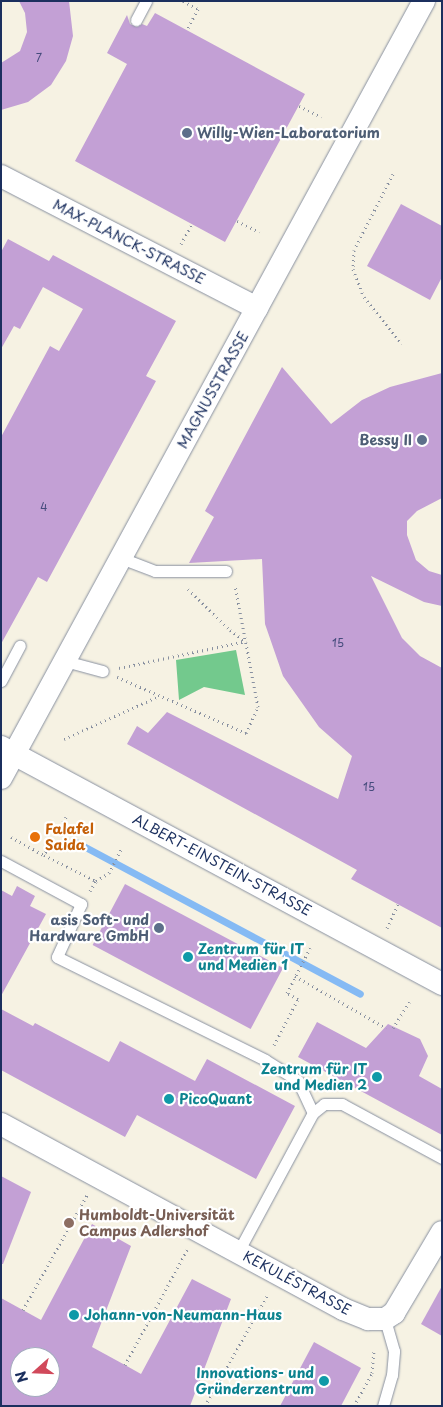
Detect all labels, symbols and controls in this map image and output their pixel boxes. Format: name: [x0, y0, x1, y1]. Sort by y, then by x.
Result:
house number: 7: [36, 51, 42, 65]
place label: Willy-Wien-Laboratorium: [197, 125, 380, 141]
marker: Willy-Wien-Laboratorium: [181, 127, 193, 139]
street label: MAX-PLANCK-STRASSE: [50, 196, 208, 288]
street label: MAGNUSSTRASSE: [174, 329, 252, 451]
place label: Bessy II: [359, 432, 412, 448]
marker: Bessy II: [416, 434, 428, 446]
house number: 4: [40, 500, 48, 514]
house number: 15: [332, 636, 344, 650]
house number: 15: [363, 780, 375, 794]
street label: ALBERT-EINSTEIN-STRASSE: [130, 811, 314, 919]
place label: Falafel Saida: [45, 821, 94, 854]
marker: Falafel Saida: [29, 831, 41, 843]
place label: asis Soft- und Hardware GmbH: [30, 912, 149, 944]
marker: asis Soft- und Hardware GmbH: [153, 922, 165, 934]
place label: Zentrum für IT und Medien 1: [198, 941, 304, 974]
marker: Zentrum für IT und Medien 1: [182, 951, 194, 963]
place label: Zentrum für IT und Medien 2: [261, 1061, 367, 1094]
marker: Zentrum für IT und Medien 2: [371, 1071, 383, 1083]
place label: PicoQuant: [179, 1091, 252, 1107]
marker: PicoQuant: [163, 1093, 175, 1105]
place label: Humboldt-Universität Campus Adlershof: [79, 1207, 235, 1240]
marker: Humboldt-Universität Campus Adlershof: [63, 1217, 75, 1229]
street label: KEKULÉSTRASSE: [240, 1247, 354, 1319]
place label: Johann-von-Neumann-Haus: [84, 1307, 282, 1323]
marker: Johann-von-Neumann-Haus: [68, 1309, 80, 1321]
north arrow: [10, 1347, 60, 1397]
place label: Innovations- und Gründerzentrum: [195, 1365, 314, 1398]
text: N: [10, 1368, 33, 1386]
marker: Innovations- und Gründerzentrum: [318, 1375, 330, 1387]

